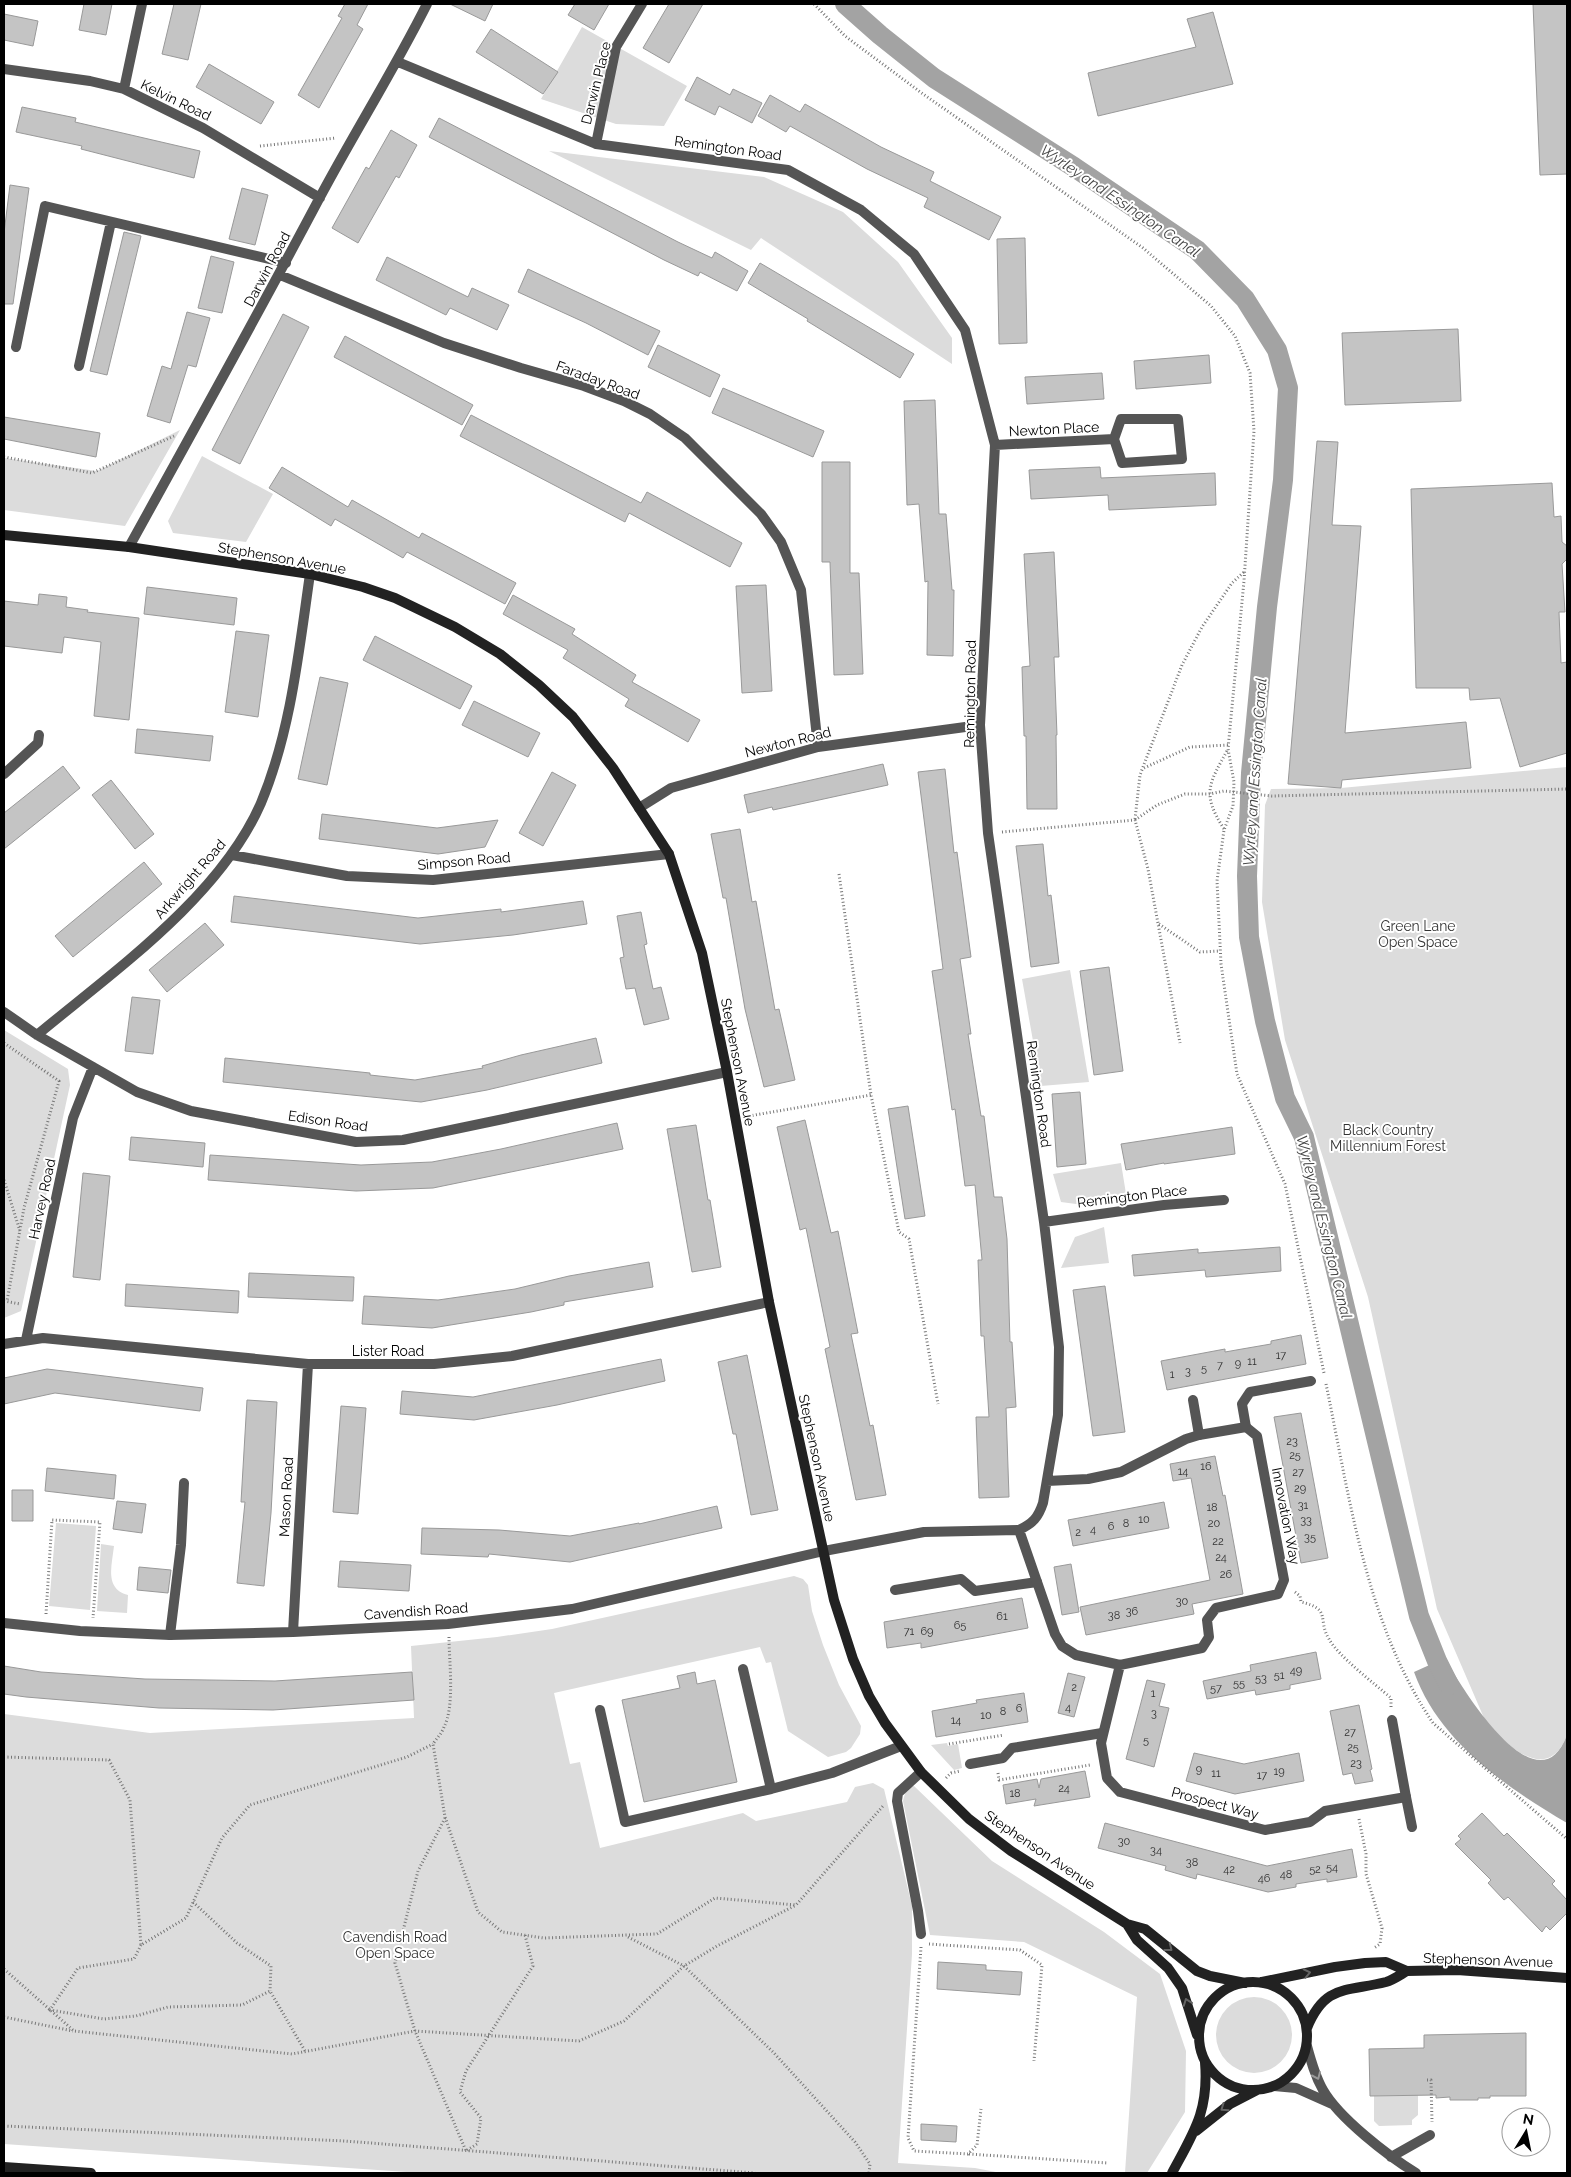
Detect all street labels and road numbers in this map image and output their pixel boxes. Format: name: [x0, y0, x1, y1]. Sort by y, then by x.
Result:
street label: Darwin Place: [578, 40, 614, 126]
street label: Kelvin Road: [138, 76, 214, 124]
street label: Remington Road: [673, 133, 783, 163]
street label: Darwin Road: [241, 229, 293, 309]
street label: Faraday Road: [554, 357, 642, 403]
street label: Newton Place: [1008, 419, 1100, 439]
street label: Stephenson Avenue: [217, 539, 347, 577]
street label: Remington Road: [961, 640, 979, 748]
street label: Newton Road: [743, 724, 833, 760]
street label: Arkwright Road: [151, 836, 229, 922]
street label: Simpson Road: [417, 849, 511, 873]
street label: Stephenson Avenue: [718, 997, 758, 1127]
street label: Remington Road: [1024, 1039, 1054, 1149]
street label: Edison Road: [287, 1107, 369, 1135]
street label: Harvey Road: [26, 1157, 58, 1241]
street label: Remington Place: [1076, 1181, 1188, 1211]
street label: Lister Road: [352, 1343, 424, 1359]
street label: Stephenson Avenue: [796, 1393, 838, 1523]
street label: Mason Road: [276, 1457, 296, 1537]
street label: Innovation Way: [1269, 1466, 1303, 1566]
street label: Cavendish Road: [363, 1599, 469, 1623]
street label: Prospect Way: [1170, 1784, 1261, 1822]
street label: Stephenson Avenue: [982, 1807, 1098, 1893]
street label: Stephenson Avenue: [1423, 1950, 1553, 1970]

